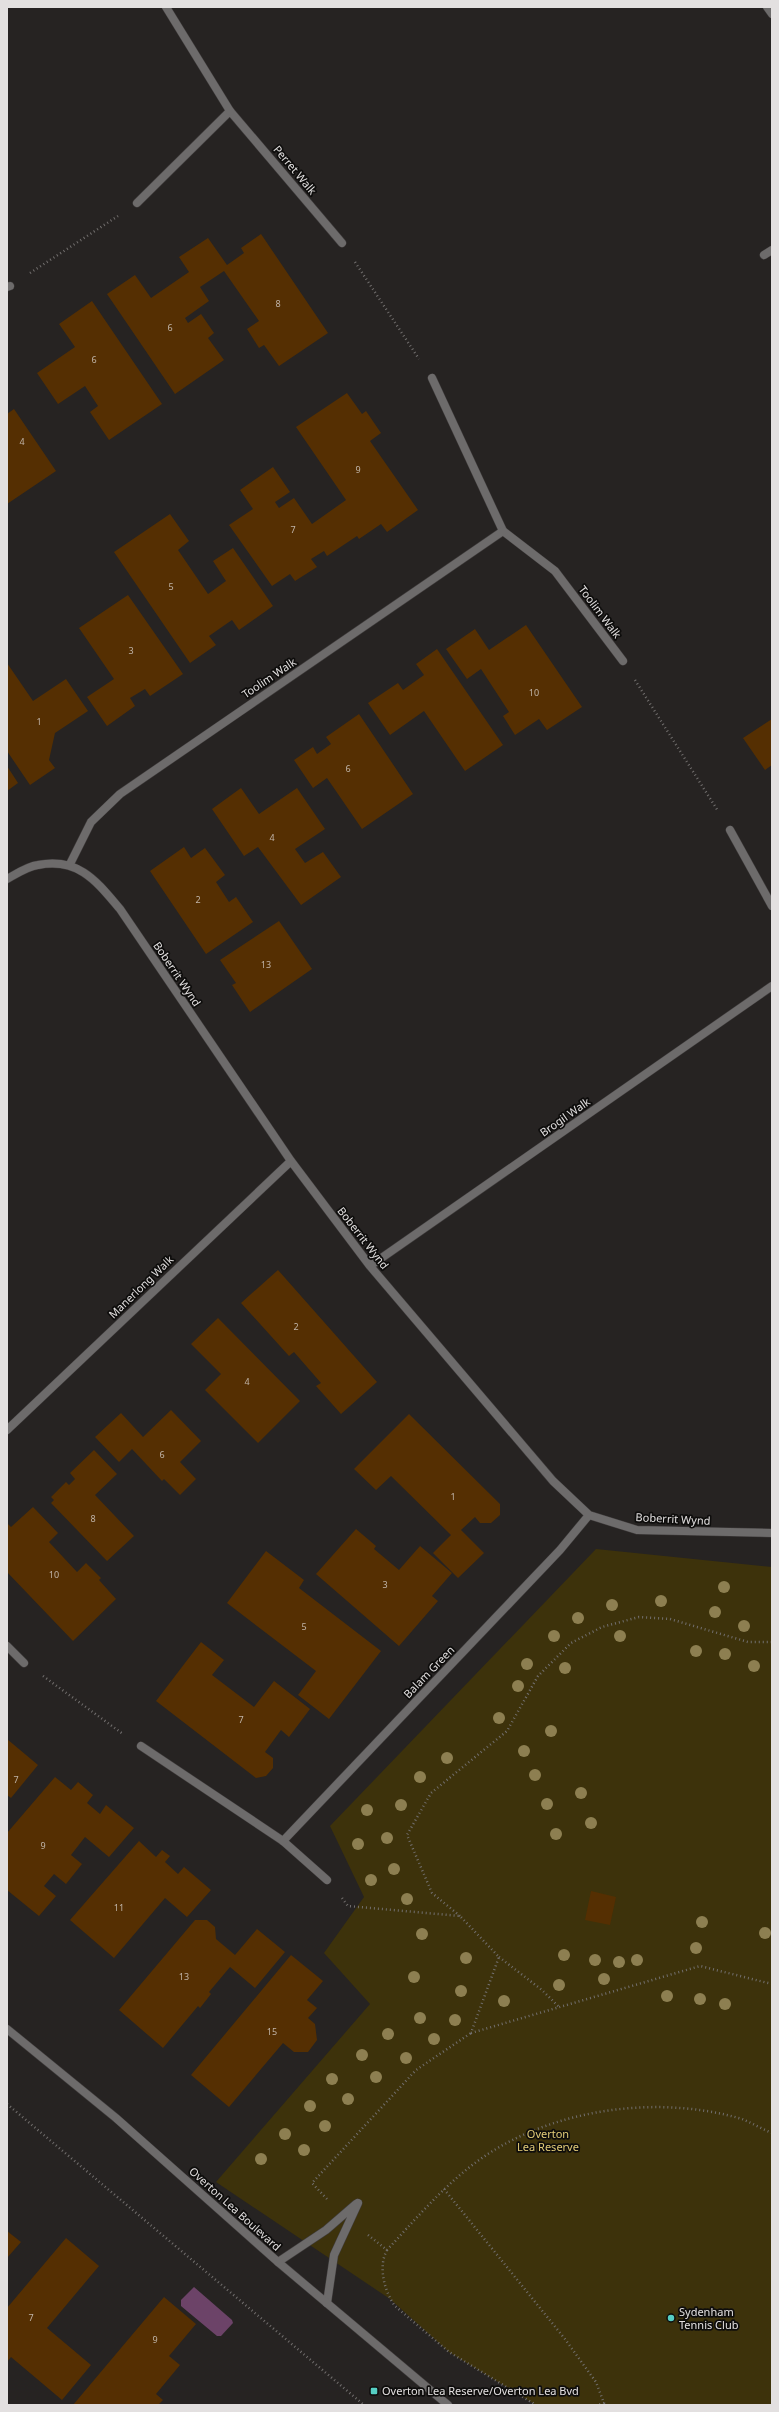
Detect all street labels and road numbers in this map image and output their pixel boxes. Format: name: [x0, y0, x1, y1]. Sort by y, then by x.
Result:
street label: Perret Walk: [270, 142, 320, 197]
street label: Toolim Walk: [576, 582, 625, 641]
street label: Toolim Walk: [239, 654, 299, 701]
street label: Boberrit Wynd: [150, 938, 205, 1009]
street label: Brogil Walk: [537, 1094, 593, 1139]
street label: Boberrit Wynd: [334, 1204, 392, 1272]
street label: Manerlong Walk: [105, 1252, 176, 1321]
street label: Boberrit Wynd: [635, 1509, 711, 1528]
street label: Balam Green: [400, 1642, 457, 1701]
street label: Overton Lea Boulevard: [186, 2163, 284, 2254]

